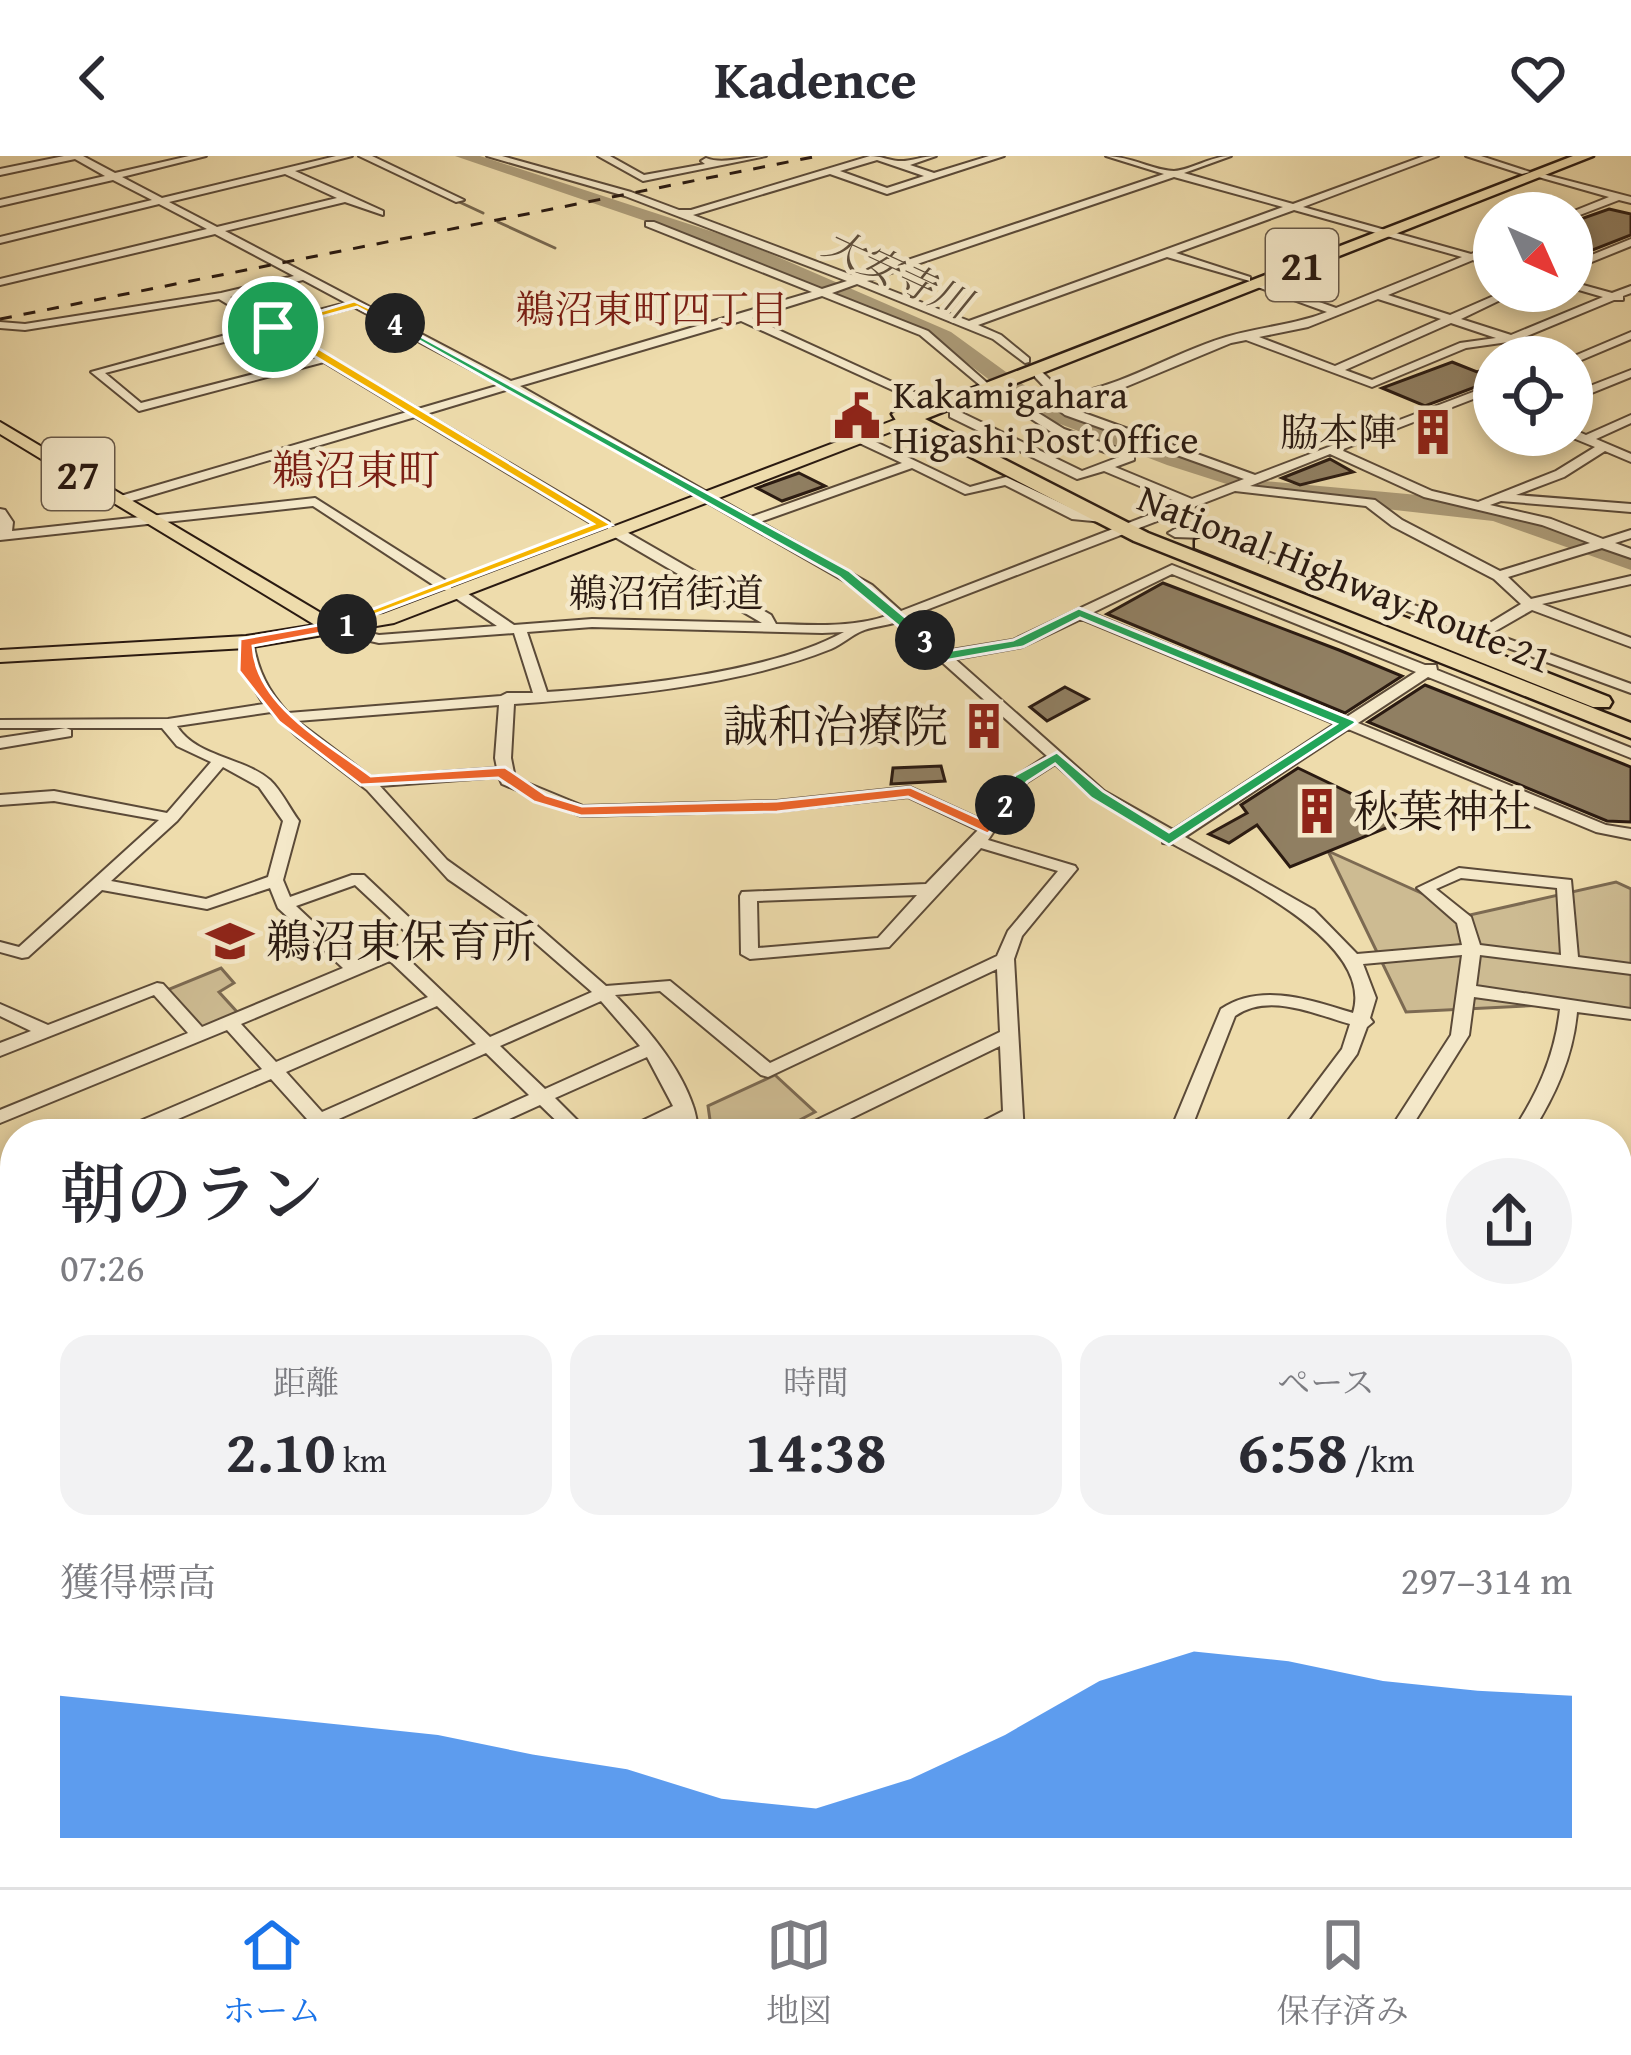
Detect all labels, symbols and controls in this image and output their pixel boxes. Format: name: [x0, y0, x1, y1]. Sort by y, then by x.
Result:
text: Kadence: [714, 39, 917, 118]
icon: back: [60, 45, 126, 111]
icon: heart: [1505, 45, 1571, 111]
north arrow: [1473, 192, 1593, 312]
map controls: [1473, 192, 1593, 456]
water label: 大安寺川: [814, 214, 984, 333]
road number: 21: [1266, 229, 1338, 301]
pin: [222, 276, 324, 378]
district label: 鵜沼東町四丁目: [515, 280, 789, 337]
pin: 4: [365, 293, 425, 353]
icon: arrive: [240, 294, 306, 360]
text: 4: [386, 299, 404, 347]
button: locate: [1473, 336, 1593, 456]
place label: Kakamigahara Higashi Post Office: [893, 365, 1199, 467]
public building icon: Kakamigahara Higashi Post Office: [832, 391, 882, 441]
place label: 脇本陣: [1280, 403, 1397, 460]
building icon: 脇本陣: [1408, 407, 1458, 457]
road number: 27: [42, 438, 114, 510]
district label: 鵜沼東町: [272, 439, 440, 500]
street label: National Highway Route 21: [1130, 468, 1561, 687]
street label: 鵜沼宿街道: [568, 564, 764, 621]
pin: 1: [317, 594, 377, 654]
text: 1: [338, 600, 356, 648]
pin: 3: [895, 610, 955, 670]
text: 3: [916, 616, 934, 664]
place label: 誠和治療院: [723, 693, 948, 758]
building icon: 誠和治療院: [959, 701, 1009, 751]
pin: 2: [975, 775, 1035, 835]
place label: 秋葉神社: [1353, 778, 1533, 843]
text: 2: [996, 781, 1014, 829]
building icon: 秋葉神社: [1292, 786, 1342, 836]
place label: 鵜沼東保育所: [266, 908, 536, 973]
school or university icon: 鵜沼東保育所: [205, 916, 255, 966]
text: 朝のラン: [60, 1144, 324, 1241]
button: share: [1446, 1158, 1572, 1284]
text: 07:26: [60, 1238, 145, 1295]
text: 距離: [273, 1358, 339, 1406]
text: 時間: [783, 1358, 849, 1406]
text: ペース: [1277, 1358, 1375, 1406]
text: 2.10: [225, 1406, 336, 1494]
text: 14:38: [745, 1406, 887, 1494]
text: 6:58: [1238, 1406, 1348, 1494]
text: km: [336, 1436, 387, 1484]
text: /km: [1348, 1436, 1414, 1484]
text: 297–314 m: [1400, 1551, 1572, 1608]
text: 獲得標高: [60, 1553, 216, 1610]
tab: ホーム: [222, 1912, 321, 2034]
tab: 地図: [766, 1912, 832, 2034]
tab: 保存済み: [1277, 1912, 1409, 2034]

